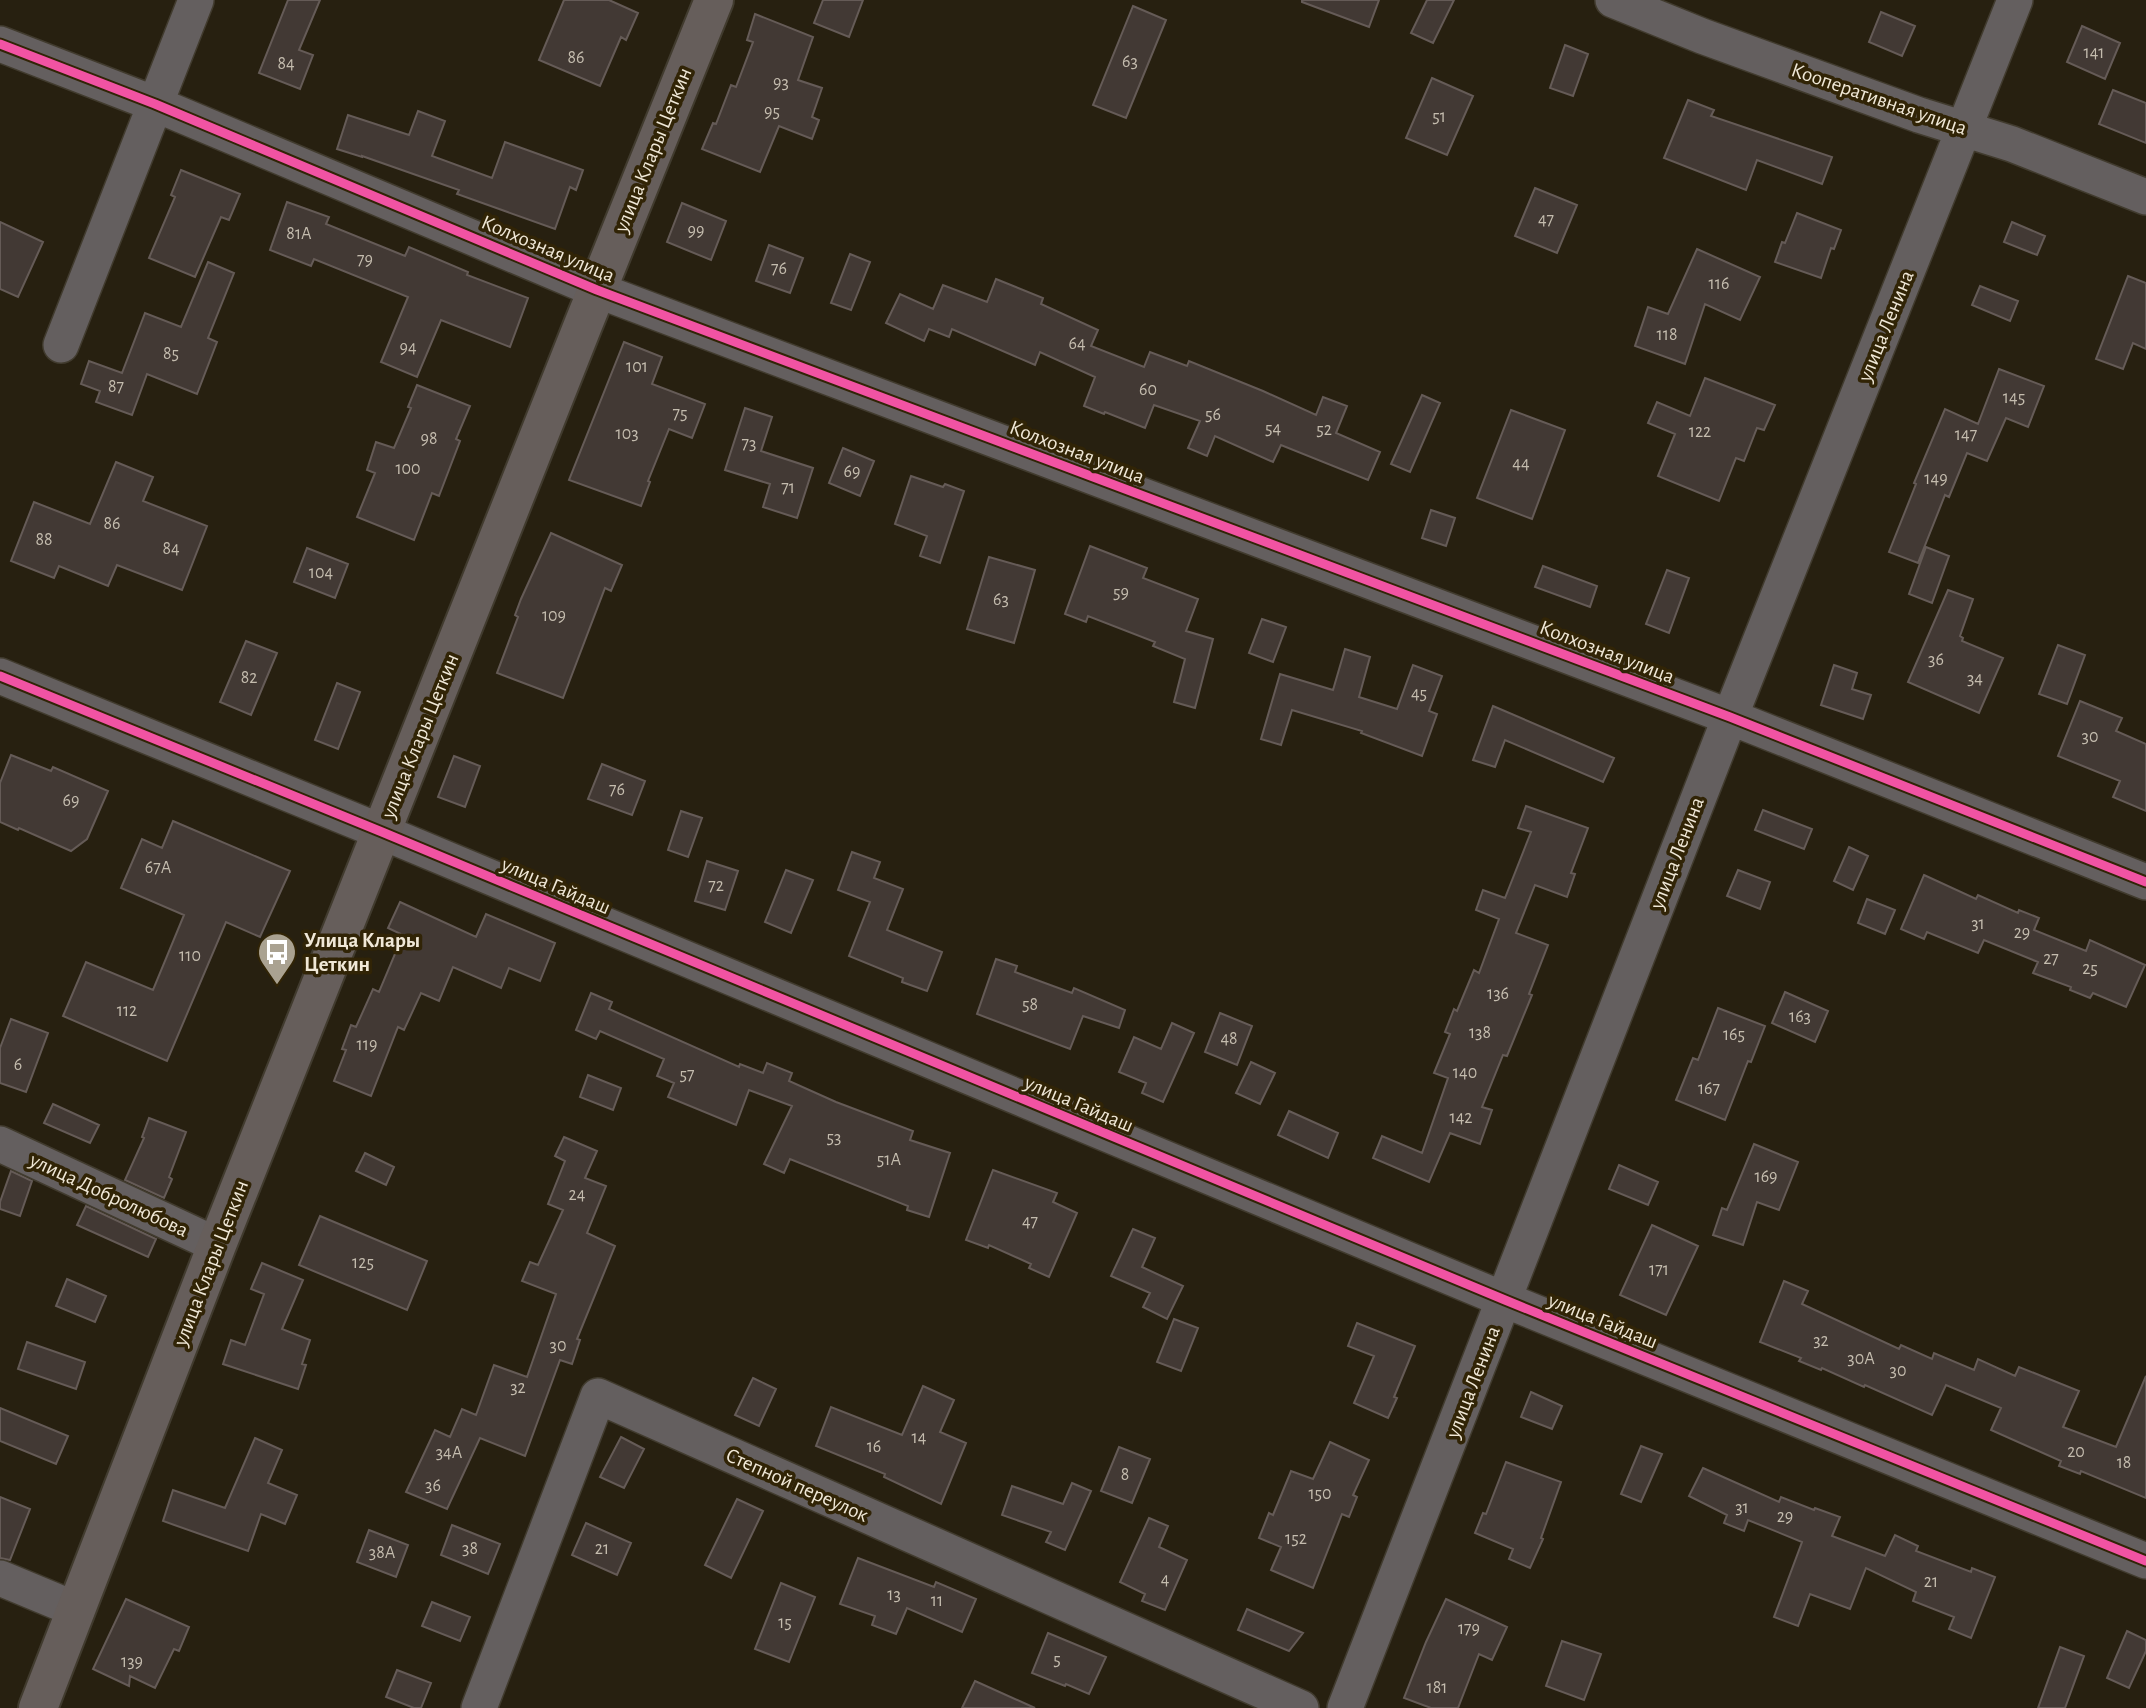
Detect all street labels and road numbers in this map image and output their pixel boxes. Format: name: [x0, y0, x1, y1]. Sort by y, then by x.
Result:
street label: Кооперативная улица: [1788, 59, 1970, 139]
street label: улица Клары Цеткин: [610, 65, 696, 236]
street label: Колхозная улица: [478, 211, 618, 287]
street label: улица Ленина: [1854, 267, 1918, 386]
street label: Колхозная улица: [1007, 417, 1148, 488]
street label: Колхозная улица: [1537, 617, 1678, 688]
street label: улица Клары Цеткин: [377, 651, 463, 822]
street label: улица Ленина: [1646, 794, 1708, 913]
street label: улица Гайдаш: [498, 853, 614, 918]
street label: улица Гайдаш: [1021, 1071, 1137, 1136]
street label: улица Добролюбова: [26, 1149, 192, 1241]
street label: улица Клары Цеткин: [169, 1177, 252, 1350]
street label: улица Гайдаш: [1544, 1289, 1661, 1352]
street label: улица Ленина: [1442, 1323, 1504, 1442]
street label: Степной переулок: [723, 1444, 872, 1526]

